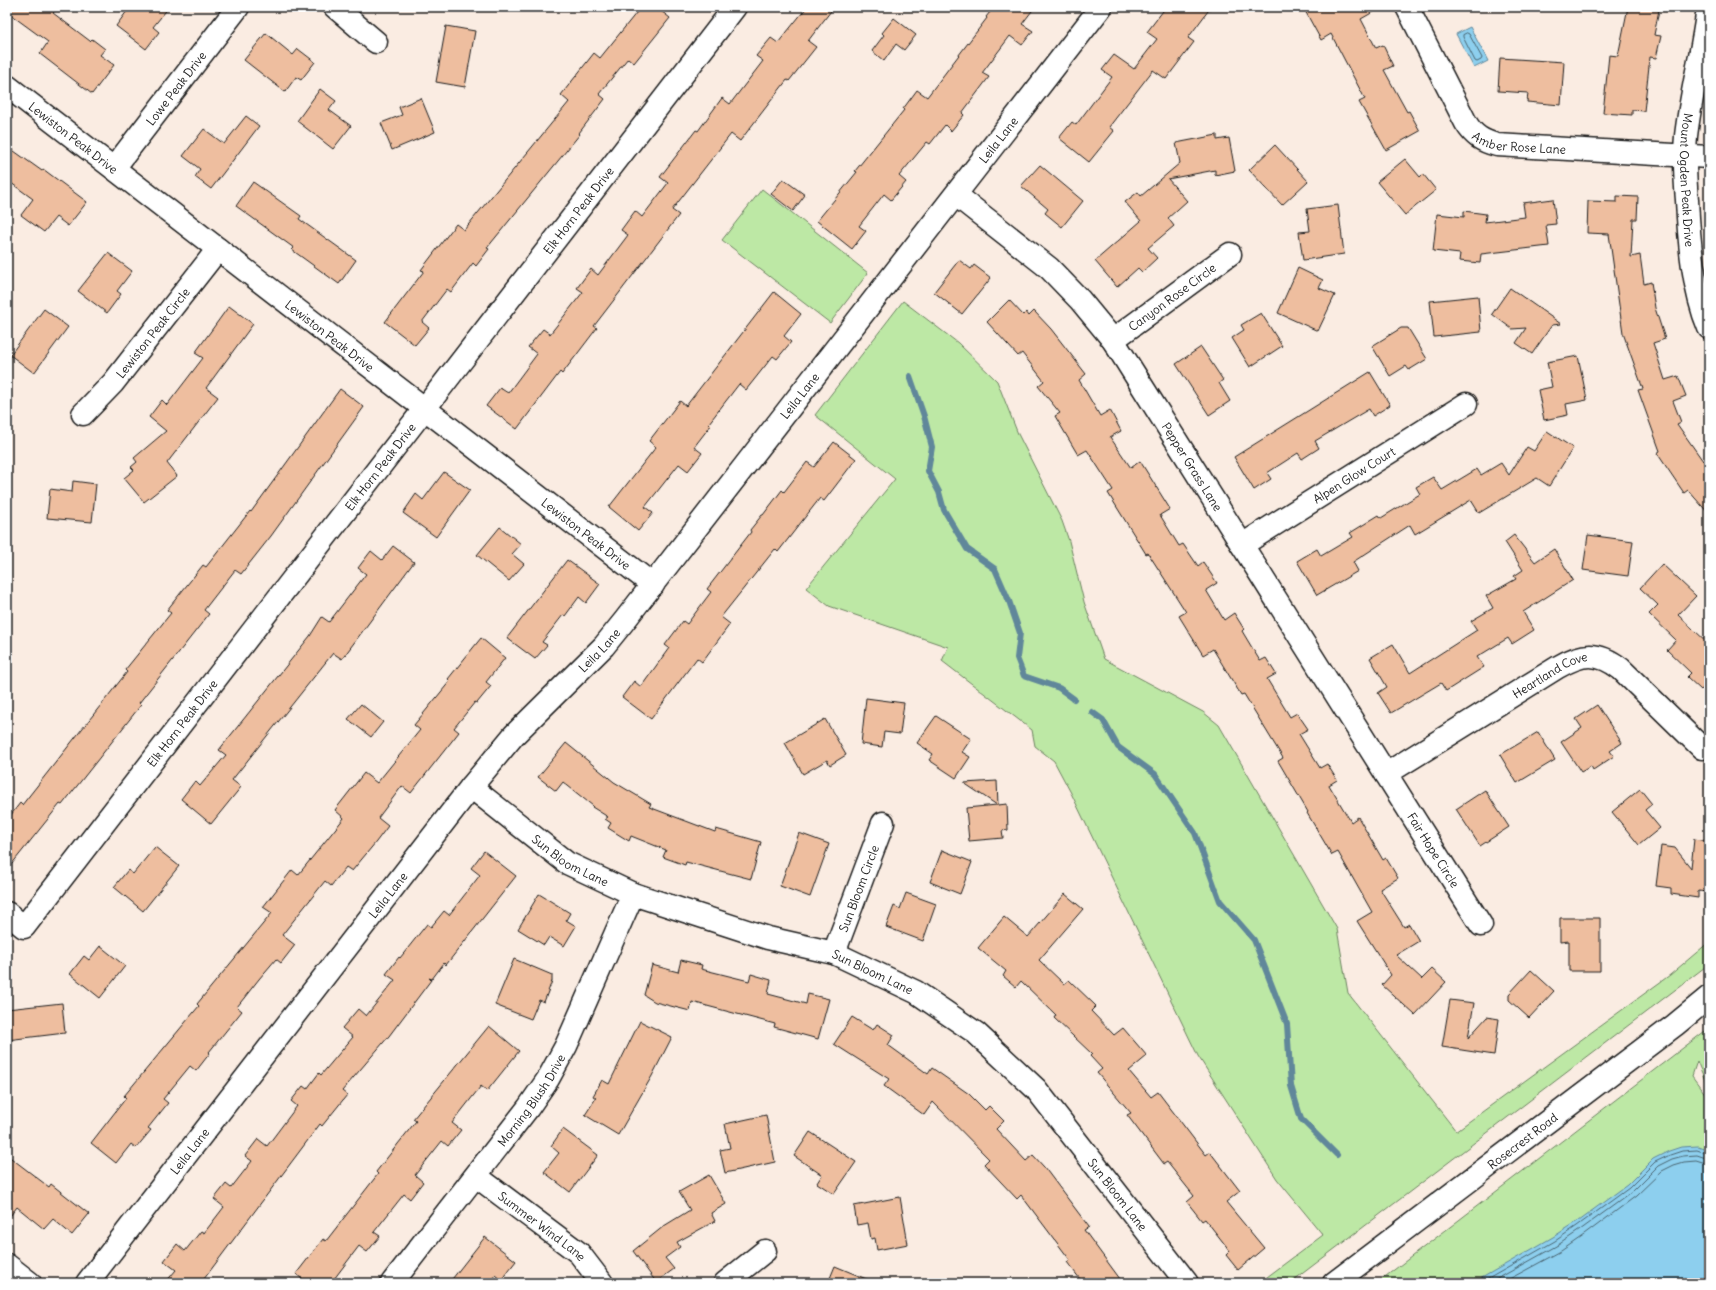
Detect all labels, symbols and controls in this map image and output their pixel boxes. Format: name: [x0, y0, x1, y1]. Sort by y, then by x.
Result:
street label: Lowe Peak Drive: [142, 48, 209, 128]
street label: Lewiston Peak Drive: [26, 98, 121, 176]
street label: Mount Ogden Peak Drive: [1677, 112, 1698, 248]
street label: Leila Lane: [975, 113, 1021, 166]
street label: Amber Rose Lane: [1470, 128, 1566, 156]
street label: Elk Horn Peak Drive: [540, 163, 616, 257]
street label: Canyon Rose Circle: [1125, 260, 1218, 334]
street label: Lewiston Peak Circle: [112, 285, 192, 381]
street label: Lewiston Peak Drive: [282, 296, 377, 374]
street label: Leila Lane: [777, 369, 822, 422]
street label: Pepper Grass Lane: [1159, 419, 1226, 514]
street label: Elk Horn Peak Drive: [341, 420, 418, 513]
street label: Alpen Glow Court: [1310, 443, 1398, 506]
street label: Lewiston Peak Drive: [539, 494, 634, 573]
street label: Leila Lane: [575, 625, 623, 675]
street label: Heartland Cove: [1509, 649, 1588, 701]
street label: Elk Horn Peak Drive: [143, 676, 220, 770]
street label: Fair Hope Circle: [1405, 810, 1463, 890]
street label: Sun Bloom Lane: [529, 831, 611, 889]
street label: Sun Bloom Circle: [835, 843, 882, 934]
street label: Leila Lane: [365, 869, 410, 921]
street label: Sun Bloom Lane: [830, 946, 916, 997]
street label: Morning Blush Drive: [494, 1051, 568, 1149]
street label: Rosecrest Road: [1484, 1109, 1560, 1172]
street label: Leila Lane: [167, 1125, 212, 1177]
street label: Sun Bloom Lane: [1085, 1155, 1151, 1234]
street label: Summer Wind Lane: [495, 1188, 590, 1264]

